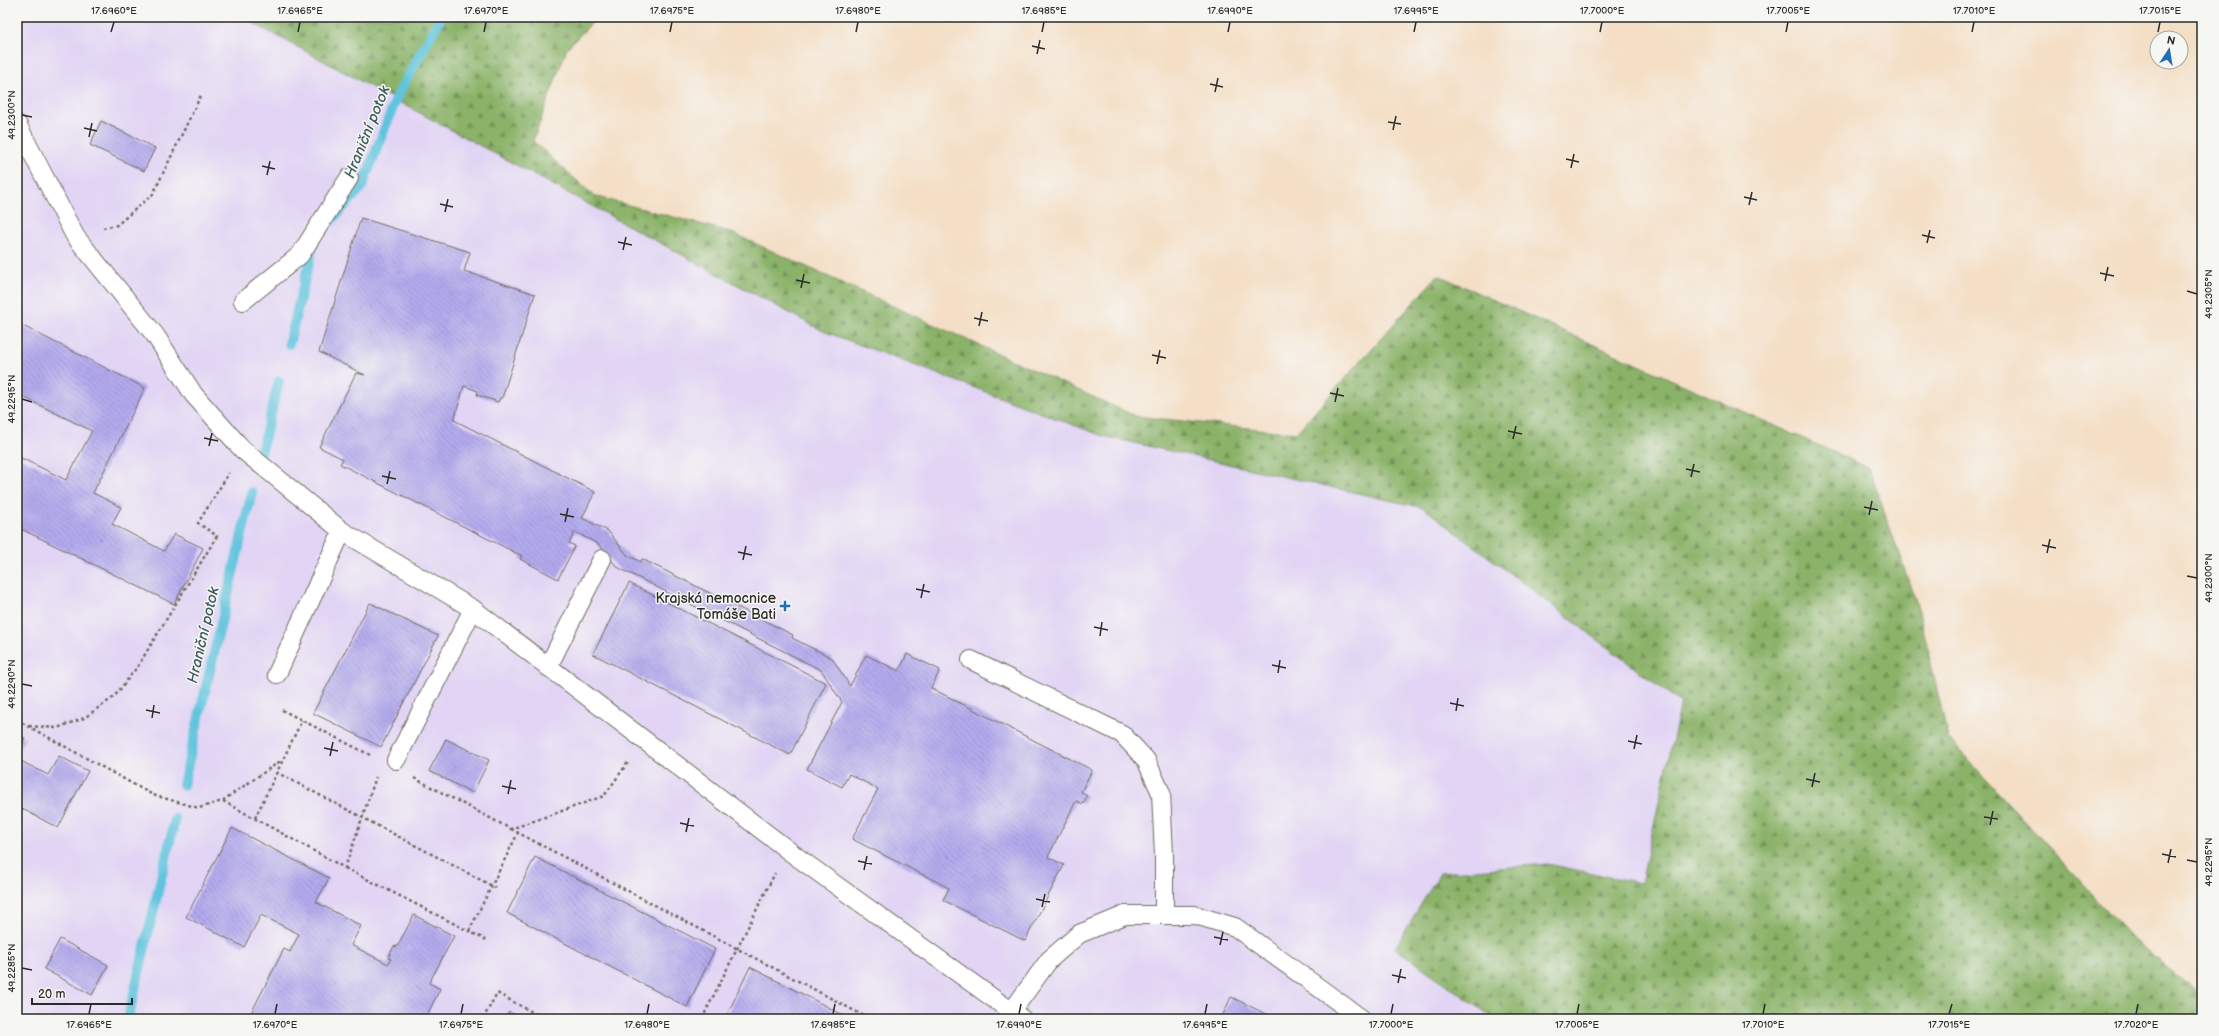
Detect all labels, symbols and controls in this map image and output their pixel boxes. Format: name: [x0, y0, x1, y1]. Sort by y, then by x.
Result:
text: 17.6960°E: [91, 5, 137, 17]
text: 17.6965°E: [277, 5, 323, 17]
text: 17.6970°E: [464, 5, 509, 17]
text: 17.6975°E: [650, 5, 695, 17]
text: 17.6980°E: [835, 5, 881, 17]
text: 17.6985°E: [1021, 5, 1067, 17]
text: 17.6990°E: [1207, 5, 1253, 17]
text: 17.6995°E: [1393, 5, 1439, 17]
text: 17.7000°E: [1580, 5, 1625, 17]
text: 17.7005°E: [1766, 5, 1811, 17]
text: 17.7010°E: [1953, 5, 1996, 17]
text: 17.7015°E: [2139, 5, 2181, 17]
north arrow: [2149, 30, 2189, 70]
text: N: [2166, 33, 2176, 48]
water label: Hraniční potok: [340, 83, 395, 181]
text: 49.2300°N: [6, 90, 18, 140]
text: 49.2305°N: [2203, 269, 2215, 319]
text: 49.2295°N: [6, 374, 18, 424]
text: 49.2300°N: [2203, 553, 2215, 603]
water label: Hraniční potok: [183, 585, 224, 685]
place label: Krajská nemocnice Tomáše Bati: [656, 590, 776, 623]
marker: Krajská nemocnice Tomáše Bati: [779, 600, 791, 612]
text: 49.2290°N: [6, 659, 18, 709]
text: 49.2295°N: [2203, 837, 2215, 887]
text: 49.2285°N: [6, 943, 18, 993]
scale bar: [32, 980, 132, 1006]
text: 20 m: [38, 987, 65, 1002]
text: 17.6965°E: [66, 1019, 112, 1031]
text: 17.6970°E: [253, 1019, 298, 1031]
text: 17.6975°E: [439, 1019, 484, 1031]
text: 17.6980°E: [624, 1019, 670, 1031]
text: 17.6985°E: [810, 1019, 856, 1031]
text: 17.6990°E: [996, 1019, 1042, 1031]
text: 17.6995°E: [1182, 1019, 1228, 1031]
text: 17.7000°E: [1369, 1019, 1414, 1031]
text: 17.7005°E: [1555, 1019, 1600, 1031]
text: 17.7010°E: [1742, 1019, 1785, 1031]
text: 17.7015°E: [1928, 1019, 1970, 1031]
text: 17.7020°E: [2114, 1019, 2159, 1031]

